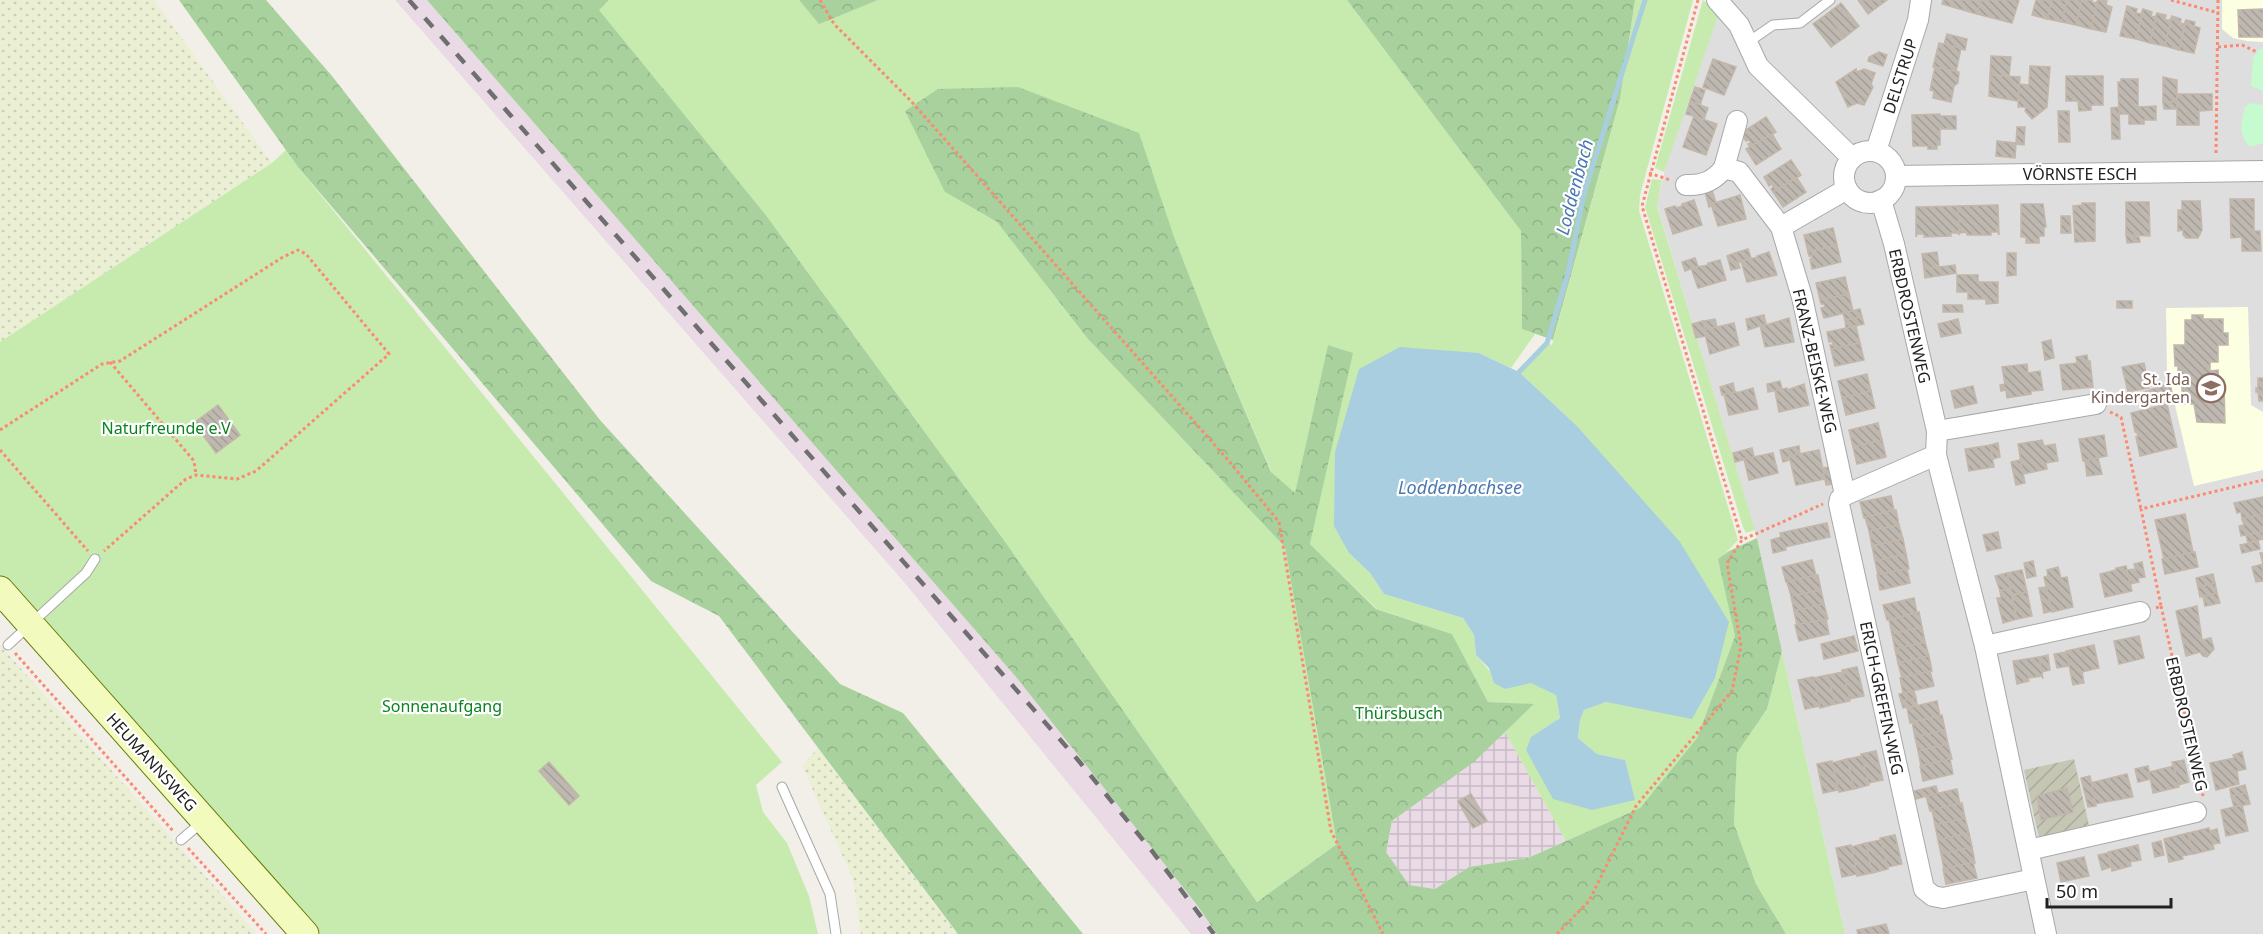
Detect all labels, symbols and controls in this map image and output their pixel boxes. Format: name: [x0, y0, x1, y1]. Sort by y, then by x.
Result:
street label: DELSTRUP: [1877, 36, 1923, 116]
water label: Loddenbach: [1550, 136, 1598, 238]
street label: VÖRNSTE ESCH: [2023, 163, 2137, 185]
street label: ERBDROSTENWEG: [1884, 247, 1936, 385]
street label: FRANZ-BEISKE-WEG: [1788, 287, 1842, 435]
place label: St. Ida Kindergarten: [2091, 368, 2190, 408]
school or university icon: St. Ida Kindergarten: [2195, 372, 2227, 404]
park label: Naturfreunde e.V: [102, 417, 231, 439]
water label: Loddenbachsee: [1398, 475, 1522, 499]
street label: ERICH-GREFFIN-WEG: [1855, 619, 1909, 777]
street label: ERBDROSTENWEG: [2161, 655, 2213, 793]
park label: Sonnenaufgang: [382, 695, 502, 717]
park label: Thürsbusch: [1355, 702, 1443, 724]
street label: HEUMANNSWEG: [102, 708, 202, 816]
scale bar: [2047, 871, 2172, 909]
text: 50 m: [2056, 879, 2098, 903]

